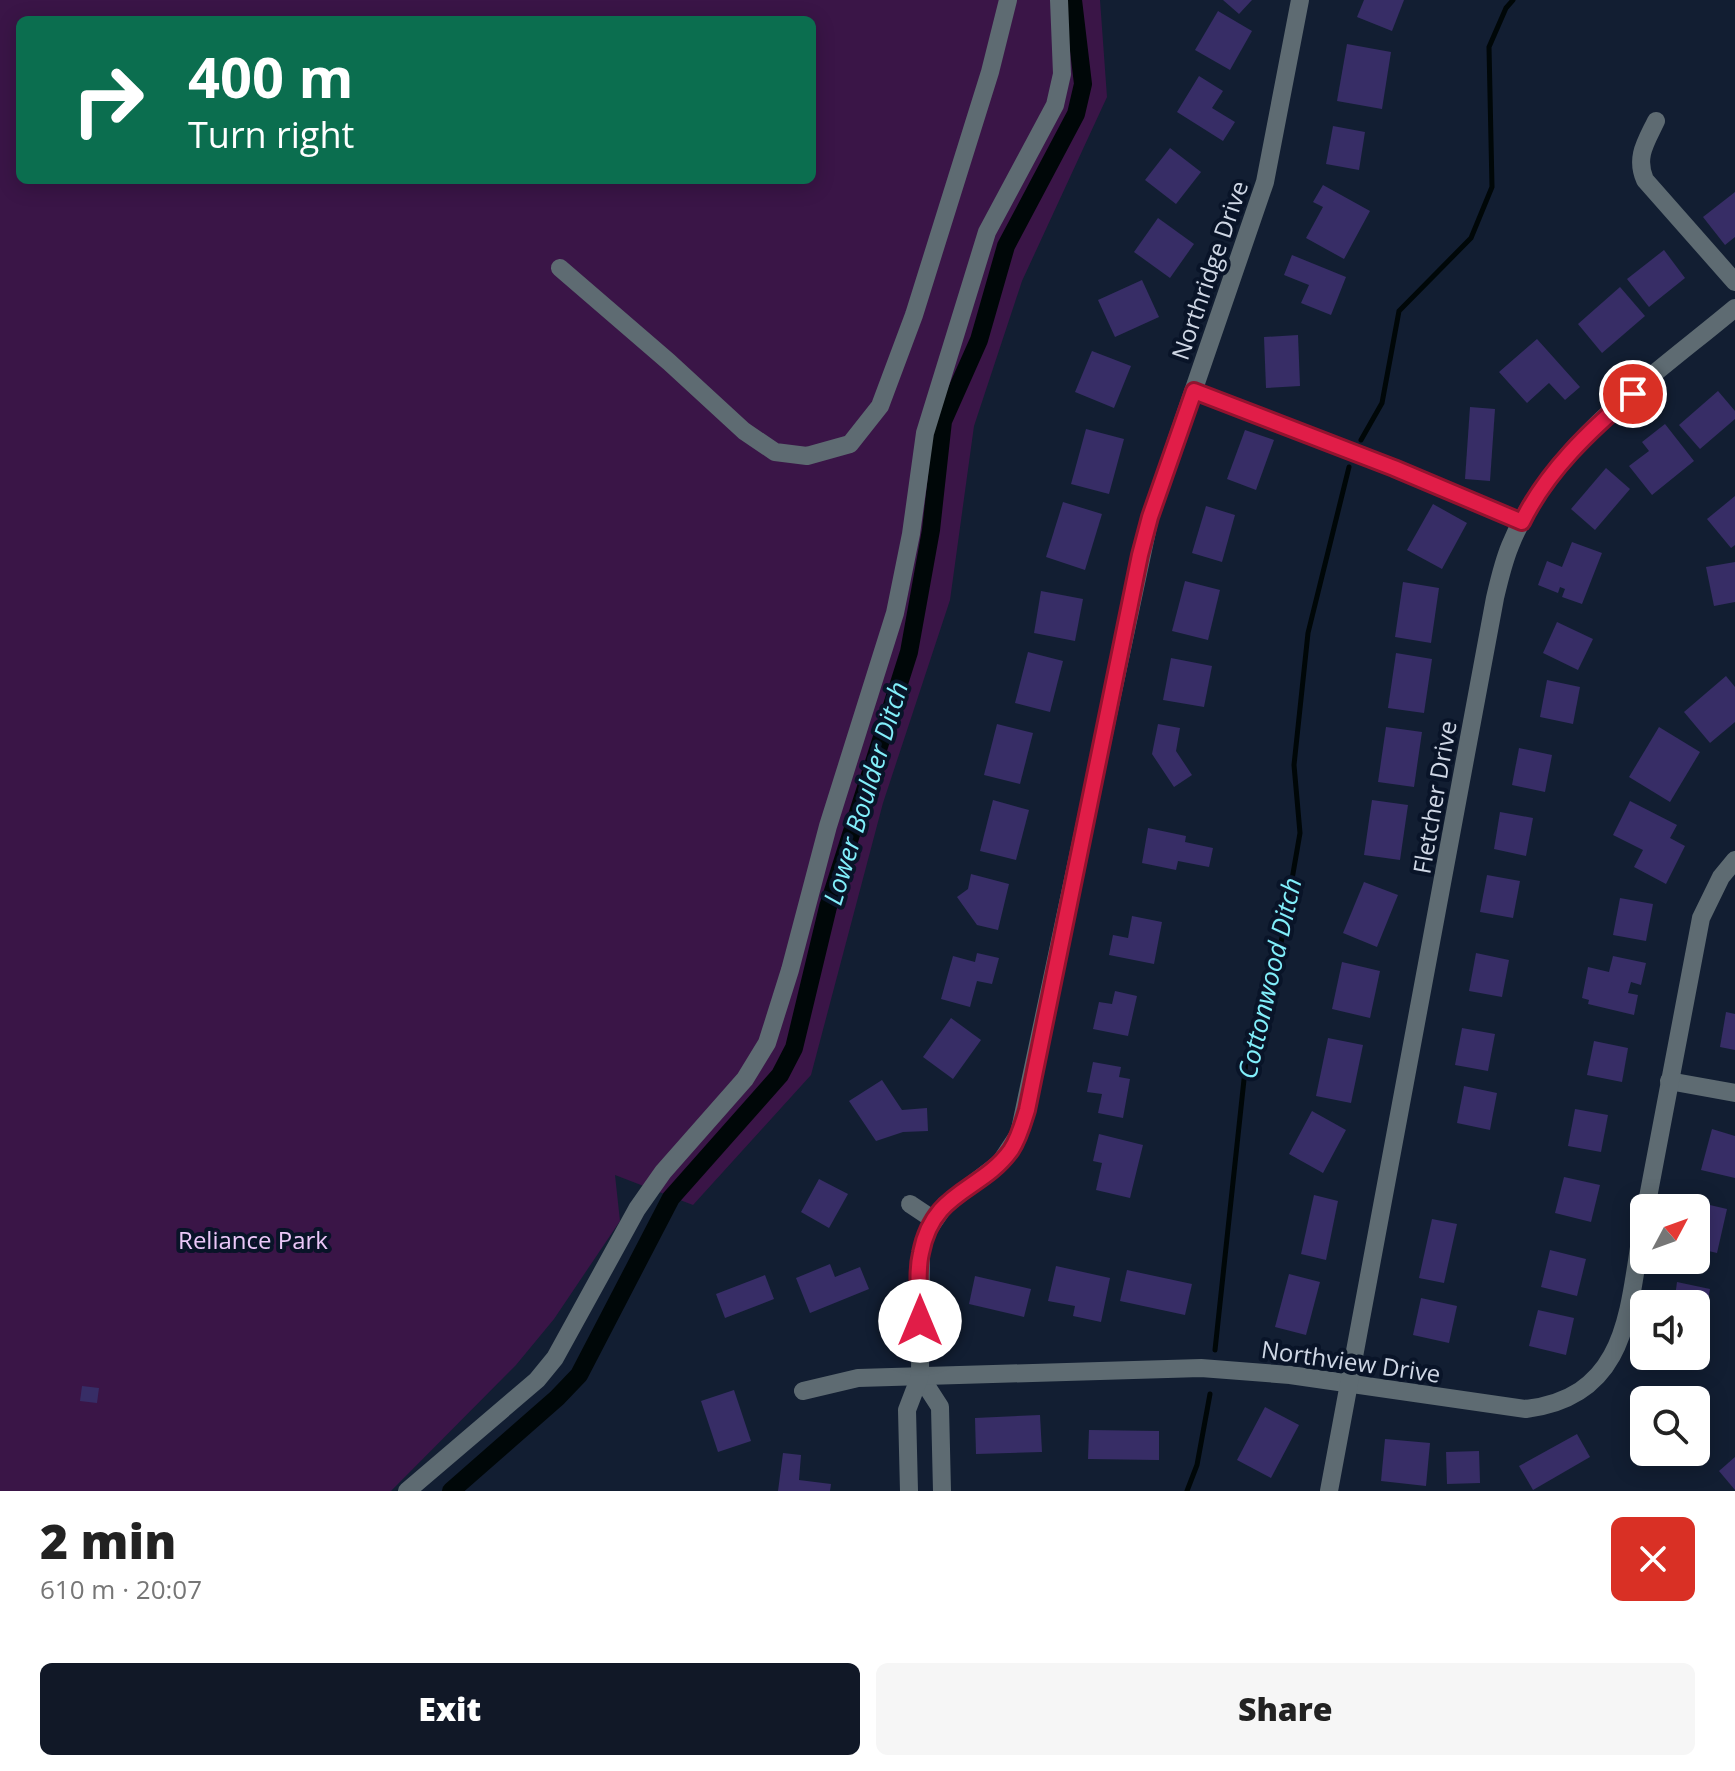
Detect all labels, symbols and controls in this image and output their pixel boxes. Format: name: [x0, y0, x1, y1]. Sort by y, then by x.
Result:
text: 400 m: [188, 38, 354, 114]
icon: right: [56, 48, 160, 152]
text: Turn right: [188, 110, 354, 159]
street label: Northridge Drive: [1163, 176, 1255, 364]
pin: [1599, 360, 1667, 428]
icon: arrive: [1611, 372, 1655, 416]
water label: Lower Boulder Ditch: [814, 677, 916, 909]
street label: Fletcher Drive: [1404, 718, 1464, 876]
water label: Cottonwood Ditch: [1228, 874, 1310, 1082]
north arrow: [1630, 1194, 1710, 1274]
map controls: [1630, 1194, 1710, 1466]
park label: Reliance Park: [178, 1223, 328, 1256]
position arrow: [878, 1279, 962, 1363]
button: sound: [1630, 1290, 1710, 1370]
street label: Northview Drive: [1259, 1332, 1443, 1390]
button: search: [1630, 1386, 1710, 1466]
text: 2 min: [40, 1508, 176, 1573]
button: close: [1611, 1517, 1695, 1601]
text: 610 m · 20:07: [40, 1571, 202, 1607]
button: Exit: [40, 1663, 860, 1755]
button: Share: [876, 1663, 1695, 1755]

